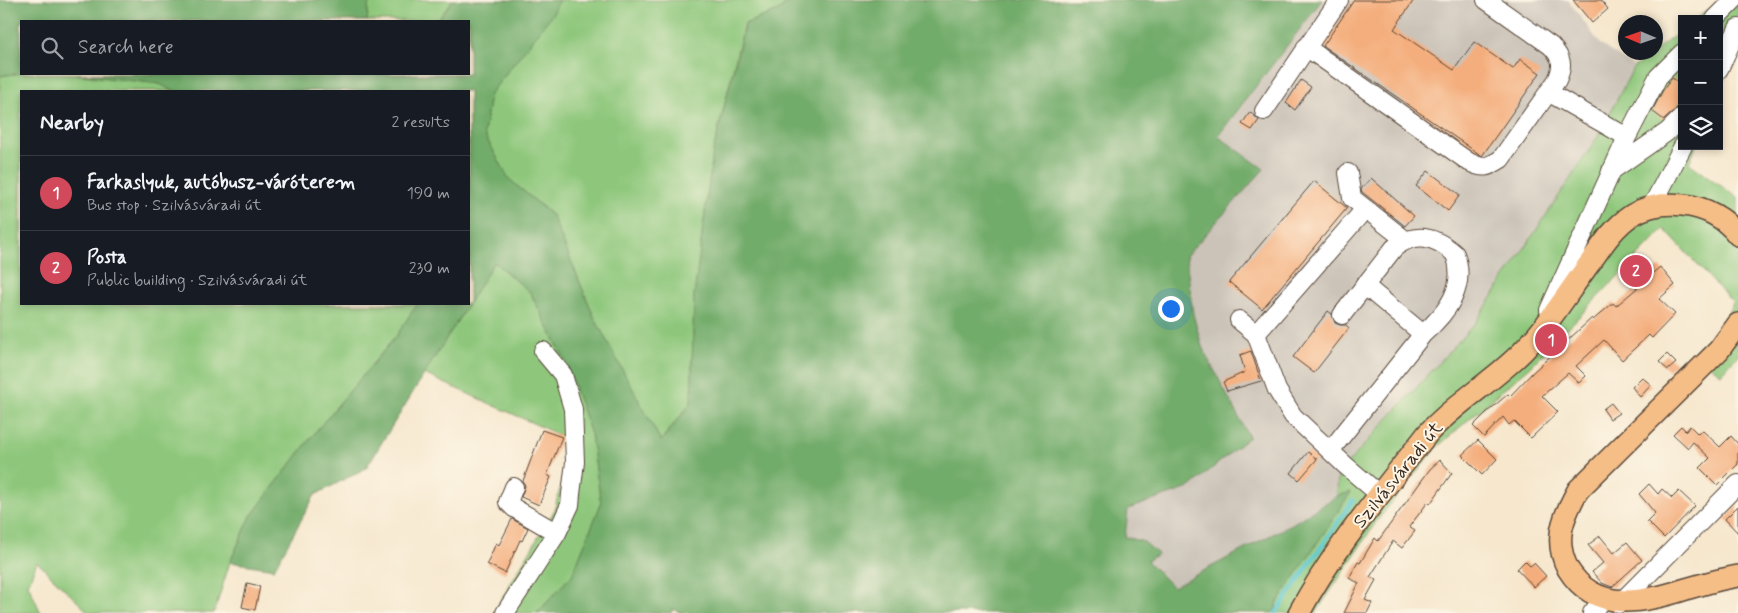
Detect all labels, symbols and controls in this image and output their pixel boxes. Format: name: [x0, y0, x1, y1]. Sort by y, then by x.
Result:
north arrow: [1618, 15, 1663, 60]
map controls: [1678, 15, 1723, 150]
button: +: [1678, 15, 1723, 60]
search box: [20, 20, 470, 75]
icon: search: [38, 34, 66, 62]
text: Search here: [78, 35, 174, 60]
button: −: [1678, 60, 1723, 105]
button: layers: [1678, 105, 1723, 150]
text: Nearby: [40, 109, 104, 137]
text: 2 results: [392, 112, 450, 133]
text: Farkaslyuk, autóbusz-váróterem: [87, 170, 355, 195]
text: 1: [52, 183, 60, 204]
text: 190 m: [407, 183, 450, 204]
text: Bus stop · Szilvásváradi út: [87, 195, 262, 216]
text: Posta: [87, 245, 127, 270]
pin: 2: [1620, 252, 1652, 290]
text: 2: [52, 258, 60, 279]
text: 230 m: [409, 258, 450, 279]
text: Public building · Szilvásváradi út: [87, 270, 307, 291]
your location: [1158, 296, 1184, 322]
pin: 1: [1535, 321, 1567, 359]
street label: Szilvásváradi út: [1348, 417, 1449, 533]

